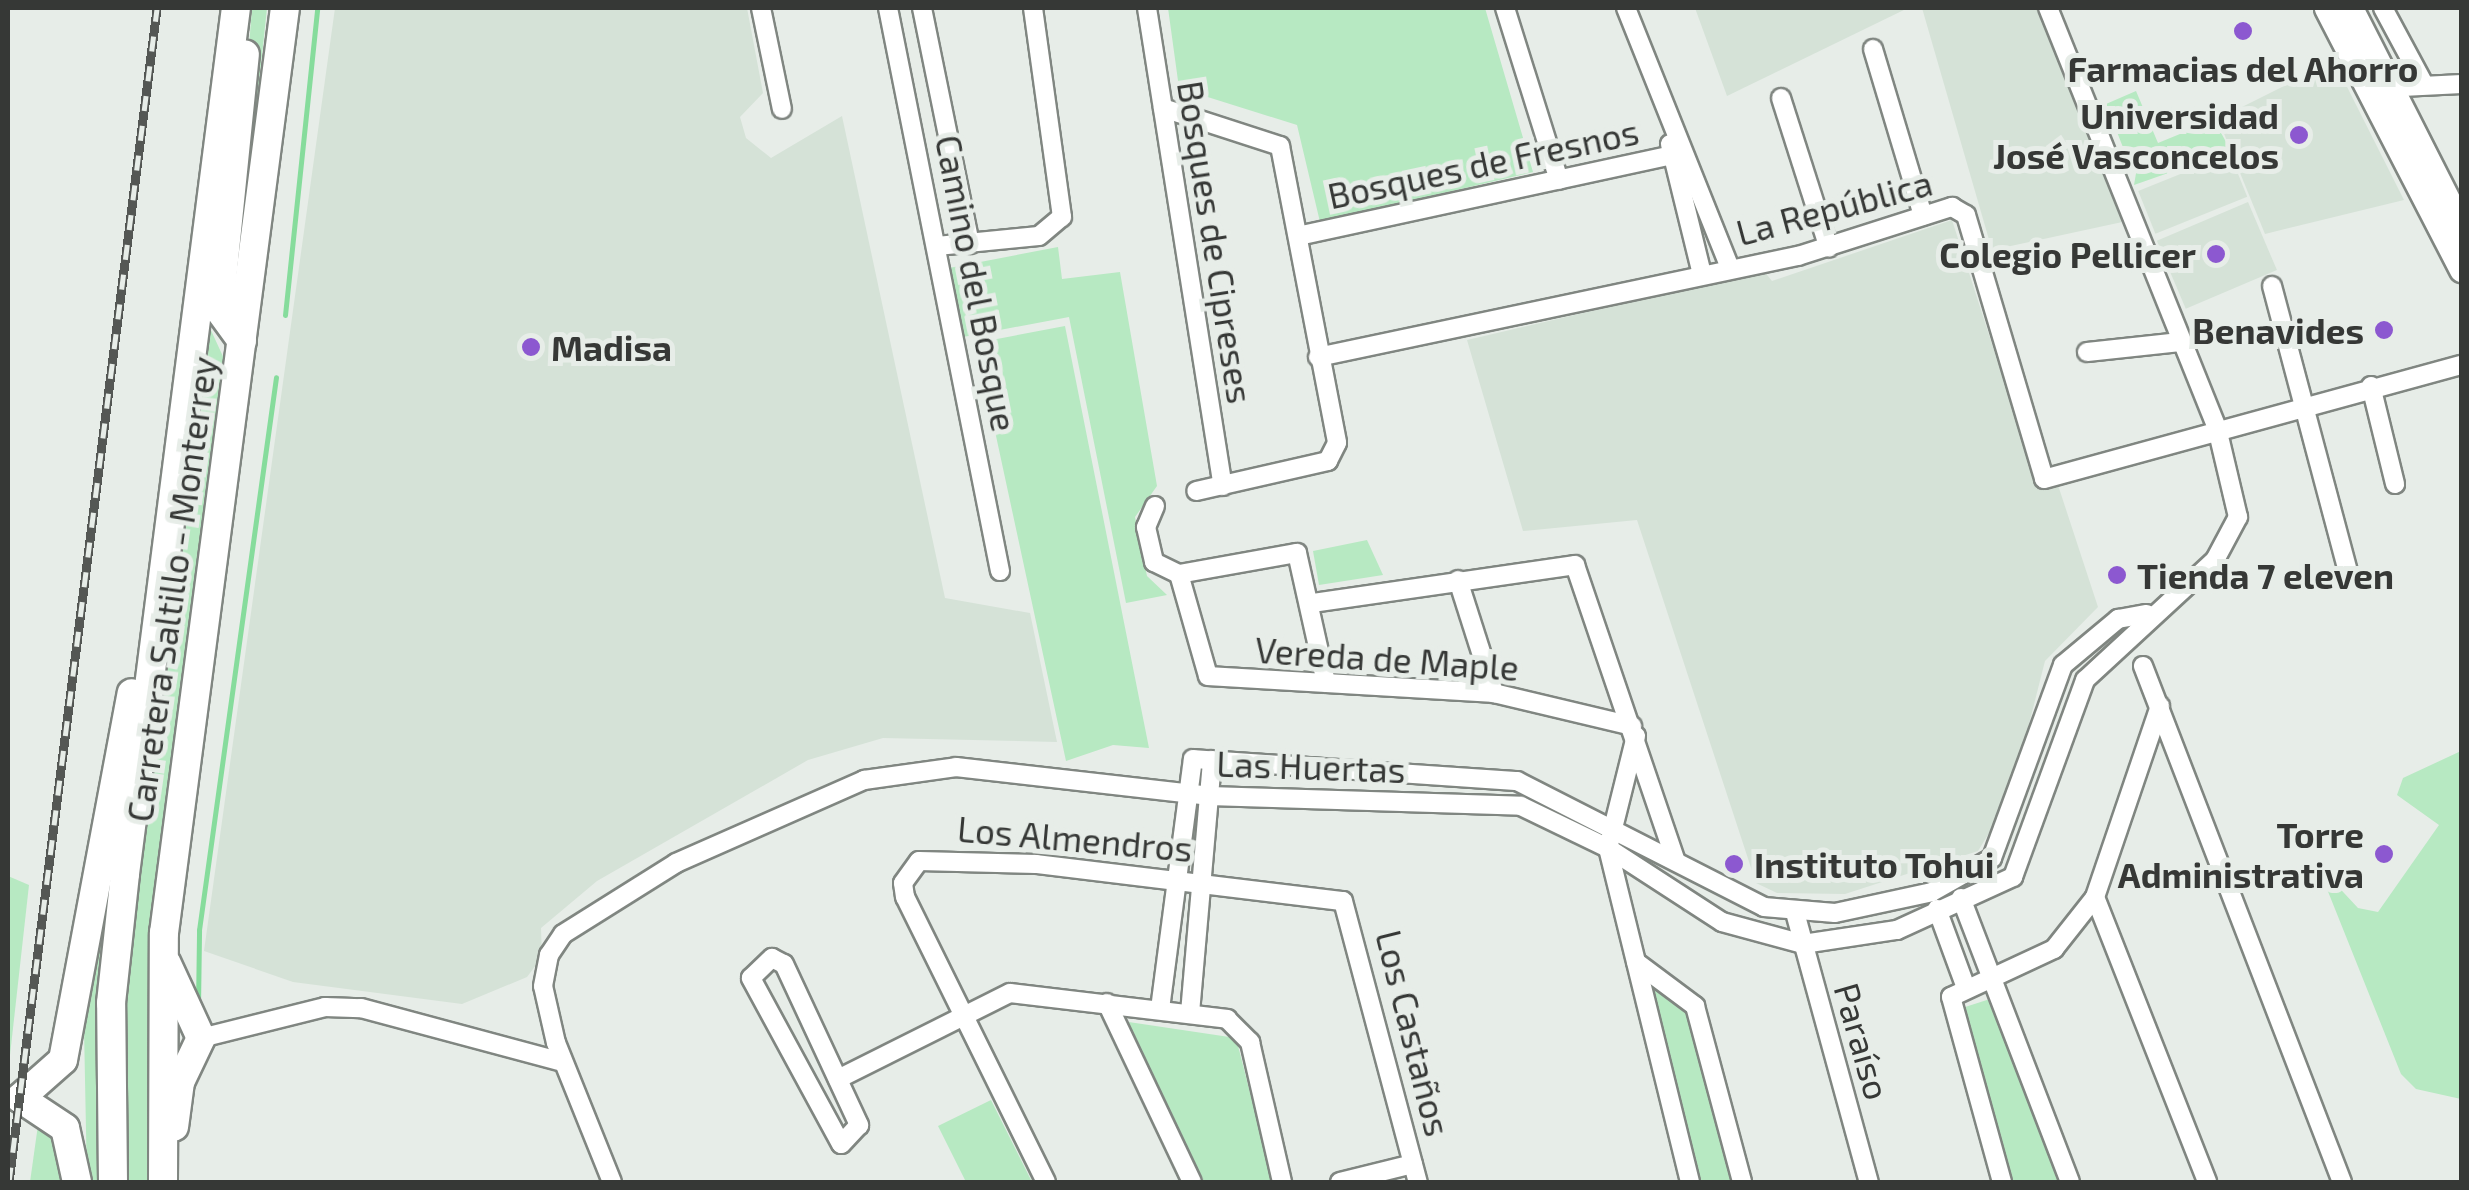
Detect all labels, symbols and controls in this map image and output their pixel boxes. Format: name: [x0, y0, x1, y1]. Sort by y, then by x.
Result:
marker: Farmacias del Ahorro: [2232, 20, 2254, 42]
place label: Farmacias del Ahorro: [2067, 47, 2419, 89]
street label: Bosques de Cipreses: [1170, 78, 1262, 406]
place label: Universidad José Vasconcelos: [1992, 94, 2279, 176]
street label: Bosques de Fresnos: [1324, 110, 1642, 216]
marker: Universidad José Vasconcelos: [2288, 124, 2310, 146]
street label: Camino del Bosque: [928, 131, 1026, 435]
street label: La República: [1732, 161, 1936, 253]
place label: Colegio Pellicer: [1939, 233, 2196, 275]
marker: Colegio Pellicer: [2205, 243, 2227, 265]
place label: Benavides: [2192, 309, 2364, 351]
marker: Benavides: [2373, 319, 2395, 341]
place label: Madisa: [551, 326, 672, 368]
marker: Madisa: [520, 336, 542, 358]
street label: Carretera Saltillo - Monterrey: [118, 354, 224, 824]
place label: Tienda 7 eleven: [2137, 554, 2394, 596]
marker: Tienda 7 eleven: [2106, 564, 2128, 586]
street label: Vereda de Maple: [1254, 628, 1520, 688]
street label: Las Huertas: [1216, 742, 1406, 790]
street label: Los Almendros: [955, 807, 1195, 869]
place label: Torre Administrativa: [2118, 813, 2364, 895]
place label: Instituto Tohui: [1754, 843, 1995, 885]
marker: Torre Administrativa: [2373, 843, 2395, 865]
marker: Instituto Tohui: [1723, 853, 1745, 875]
street label: Los Castaños: [1368, 926, 1460, 1140]
street label: Paraíso: [1826, 978, 1900, 1104]

